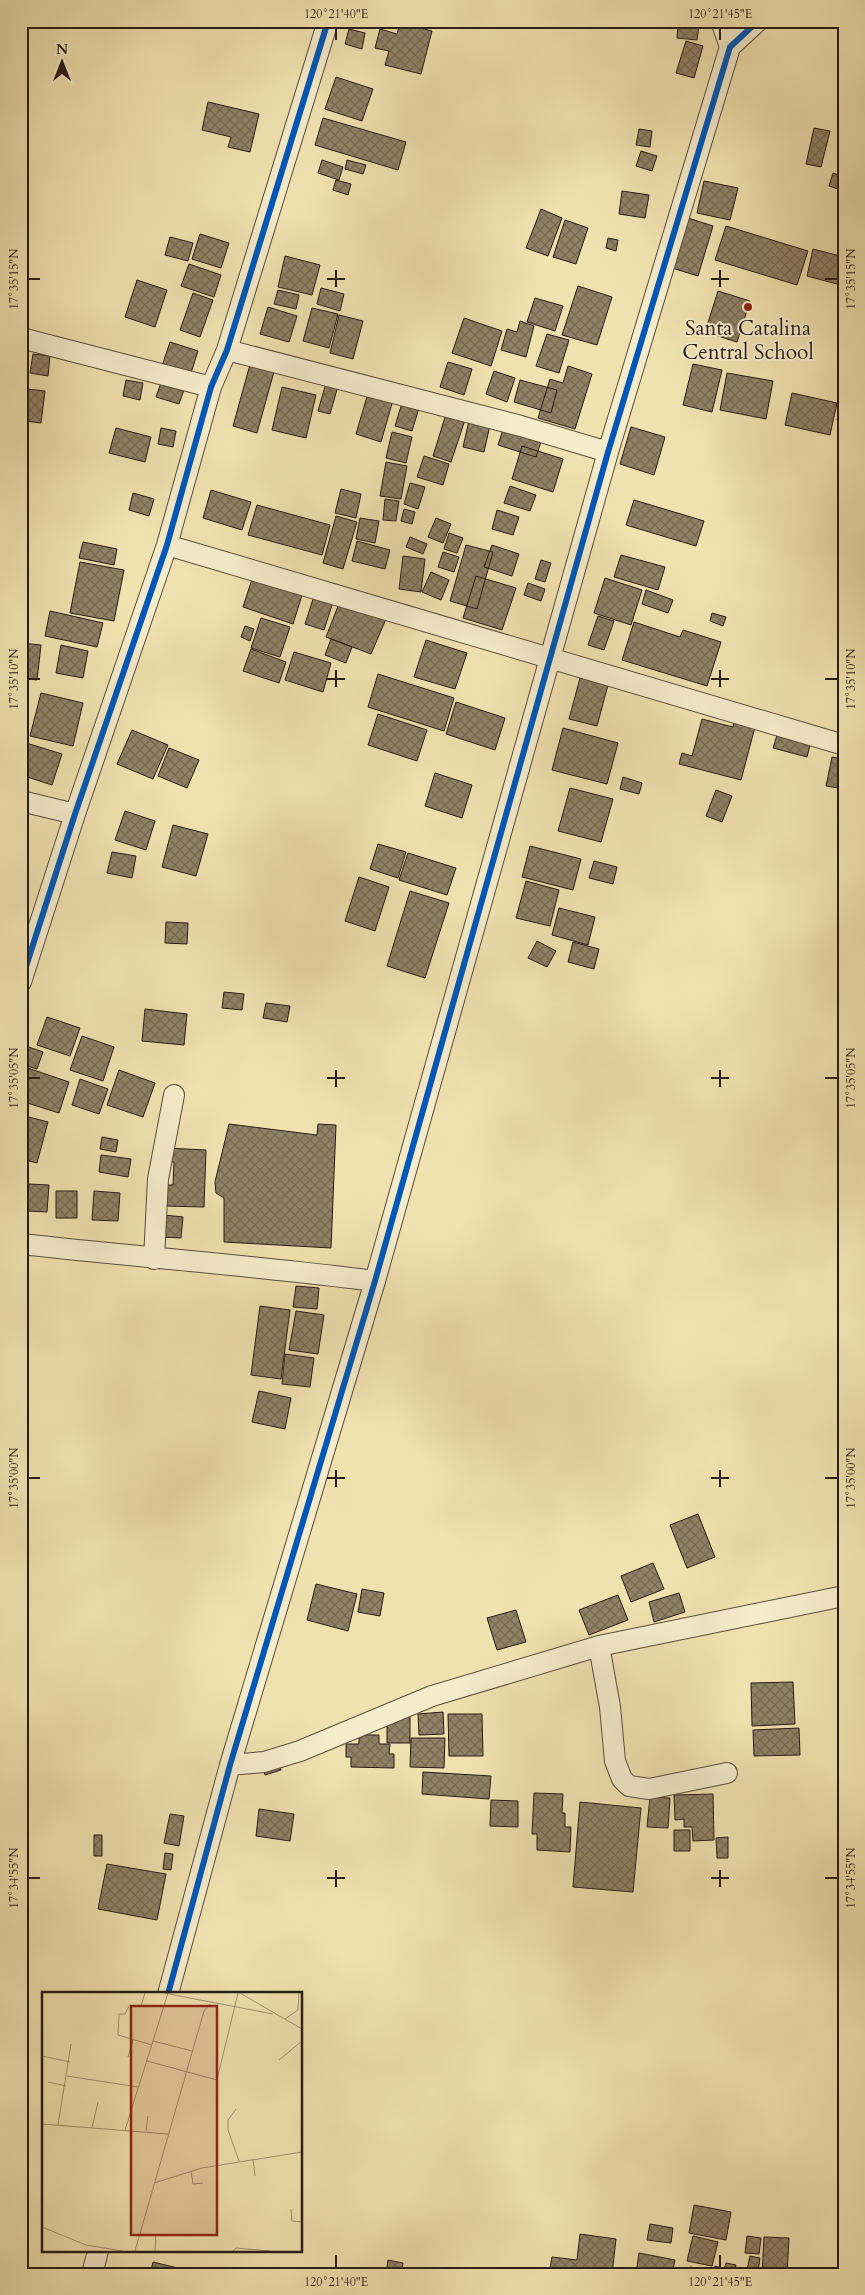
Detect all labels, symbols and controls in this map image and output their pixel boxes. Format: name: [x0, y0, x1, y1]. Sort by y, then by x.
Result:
text: 120°21'40"E: [304, 6, 368, 22]
text: 120°21'45"E: [688, 6, 752, 22]
north arrow: [38, 38, 88, 88]
text: N: [56, 40, 68, 59]
text: 17°35'15"N: [6, 248, 22, 309]
text: 17°35'15"N: [843, 248, 859, 309]
marker: Santa Catalina Central School: [742, 301, 754, 313]
place label: Santa Catalina Central School: [682, 314, 814, 367]
text: 17°35'10"N: [6, 648, 22, 709]
text: 17°35'10"N: [843, 648, 859, 709]
text: 17°35'05"N: [6, 1047, 22, 1108]
text: 17°35'05"N: [843, 1047, 859, 1108]
text: 17°35'00"N: [6, 1447, 22, 1508]
text: 17°35'00"N: [843, 1447, 859, 1508]
text: 17°34'55"N: [6, 1847, 22, 1908]
text: 17°34'55"N: [843, 1847, 859, 1908]
inset map: [42, 1992, 302, 2252]
text: 120°21'40"E: [304, 2274, 368, 2290]
text: 120°21'45"E: [688, 2274, 752, 2290]

